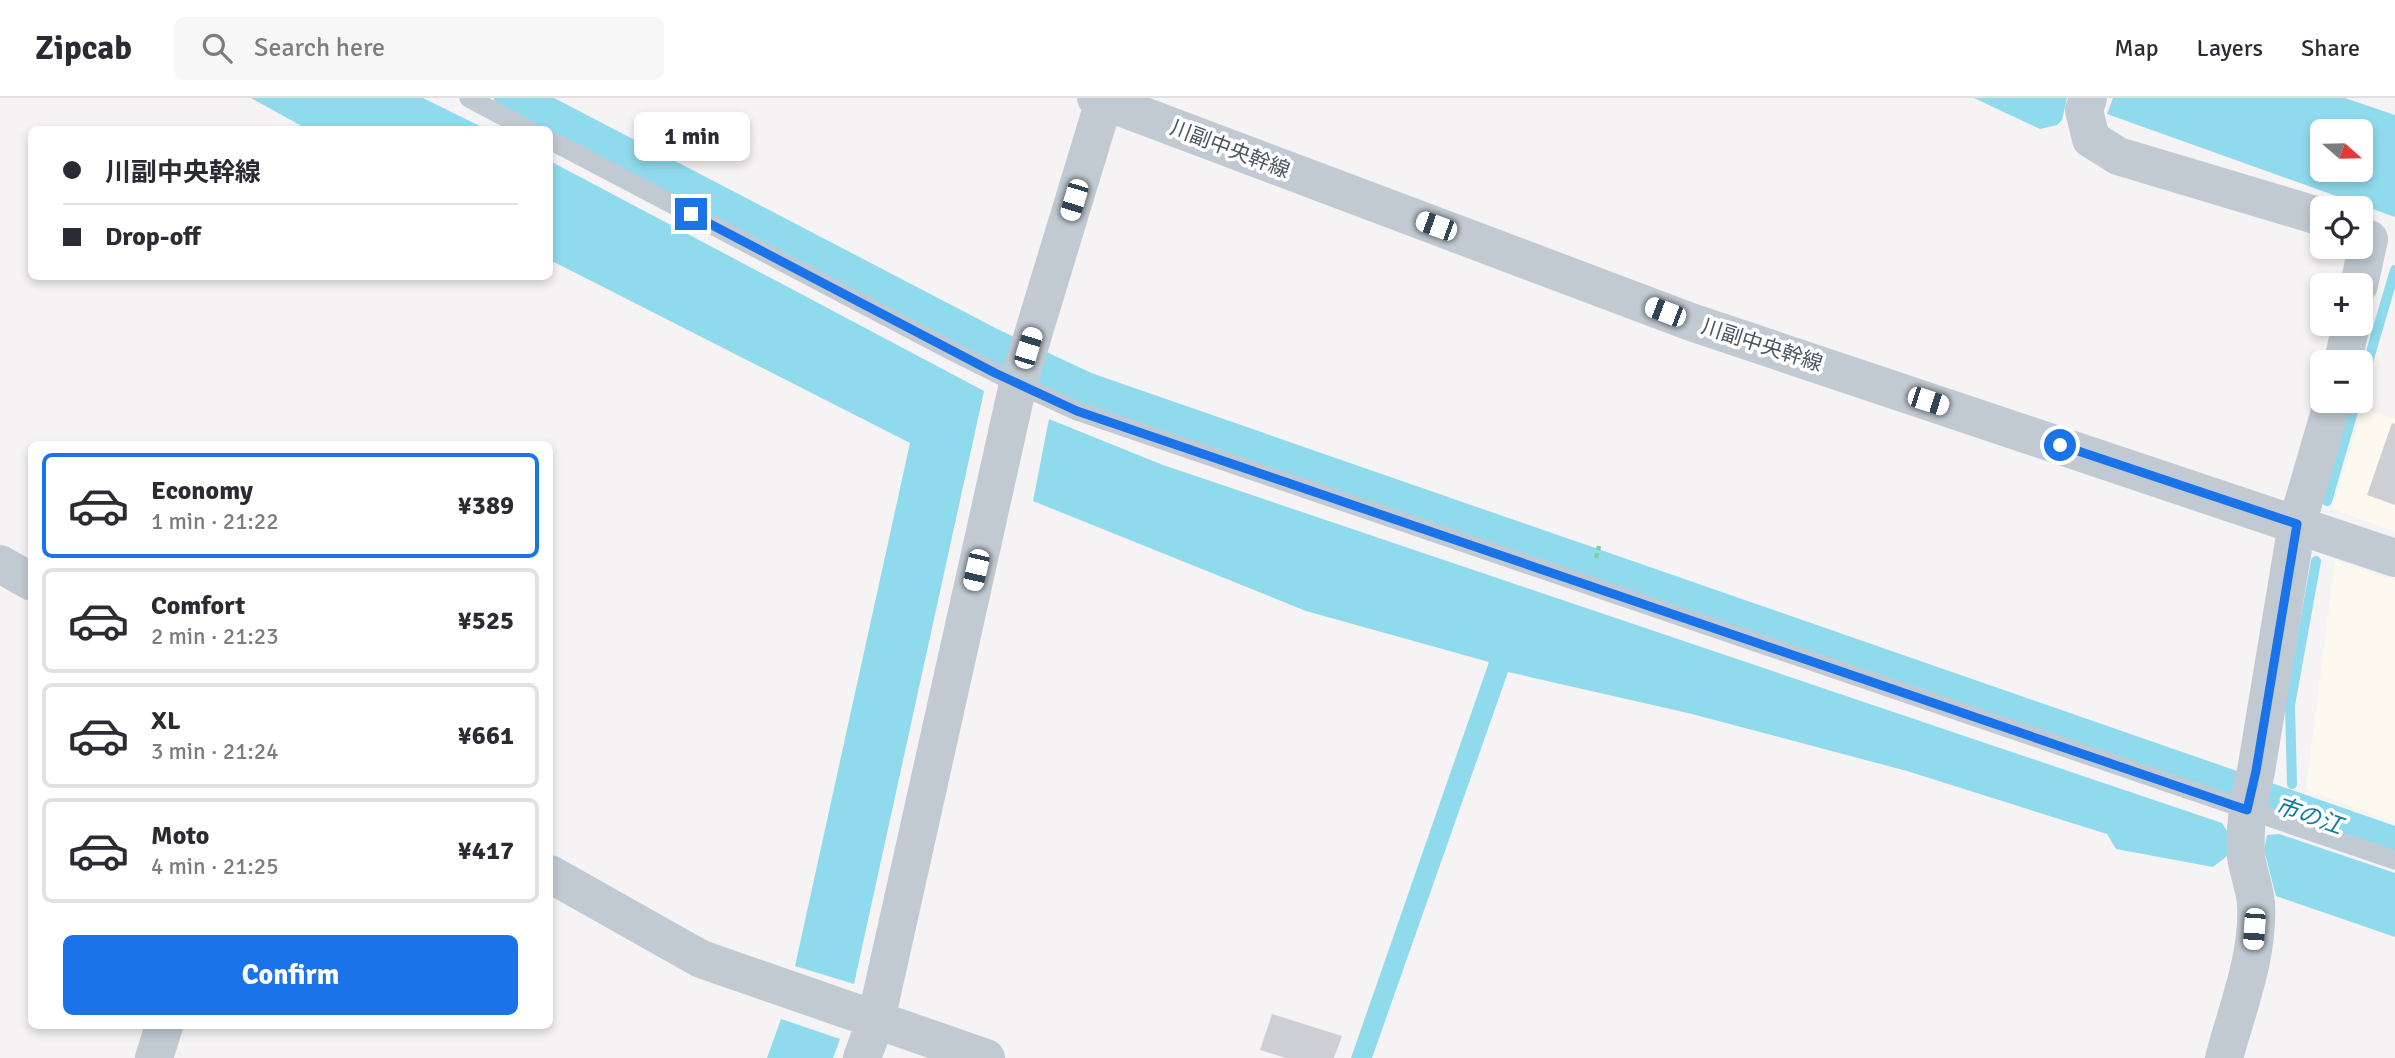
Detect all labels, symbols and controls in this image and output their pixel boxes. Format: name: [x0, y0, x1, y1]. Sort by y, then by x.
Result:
search box: [174, 17, 664, 80]
text: Zipcab: [35, 28, 132, 69]
icon: search: [198, 29, 236, 67]
text: Search here: [254, 32, 385, 64]
text: Map: [2114, 33, 2159, 63]
text: Layers: [2197, 33, 2263, 63]
text: Share: [2301, 33, 2360, 63]
callout: 1 min: [633, 113, 749, 162]
street label: 川副中央幹線: [1167, 114, 1293, 184]
north arrow: [2310, 119, 2373, 182]
map controls: [2310, 119, 2373, 413]
text: 1 min: [664, 122, 720, 151]
text: 川副中央幹線: [105, 157, 261, 189]
car: [1058, 177, 1091, 223]
button: locate: [2310, 196, 2373, 259]
route end: [675, 198, 707, 230]
car: [1413, 209, 1460, 243]
text: Drop-off: [105, 221, 201, 253]
button: +: [2310, 273, 2373, 336]
car: [1642, 295, 1689, 329]
street label: 川副中央幹線: [1698, 313, 1826, 377]
car: [1012, 325, 1045, 371]
button: −: [2310, 350, 2373, 413]
car: [1905, 385, 1952, 417]
route start: [2044, 429, 2076, 461]
icon: car: [67, 474, 130, 537]
text: Economy: [151, 475, 253, 507]
text: ¥389: [458, 490, 514, 522]
text: 1 min · 21:22: [151, 507, 279, 536]
car: [962, 547, 991, 593]
icon: car: [67, 589, 130, 652]
text: Comfort: [151, 590, 245, 622]
text: ¥525: [458, 605, 514, 637]
text: 2 min · 21:23: [151, 622, 279, 651]
icon: car: [67, 704, 130, 767]
text: XL: [151, 705, 181, 737]
text: ¥661: [458, 720, 514, 752]
text: 3 min · 21:24: [151, 737, 279, 766]
water label: 市の江: [2272, 791, 2349, 842]
icon: car: [67, 819, 130, 882]
text: Moto: [151, 820, 209, 852]
text: ¥417: [458, 835, 514, 867]
text: 4 min · 21:25: [151, 852, 279, 881]
car: [2243, 907, 2266, 951]
button: Confirm: [63, 935, 518, 1015]

